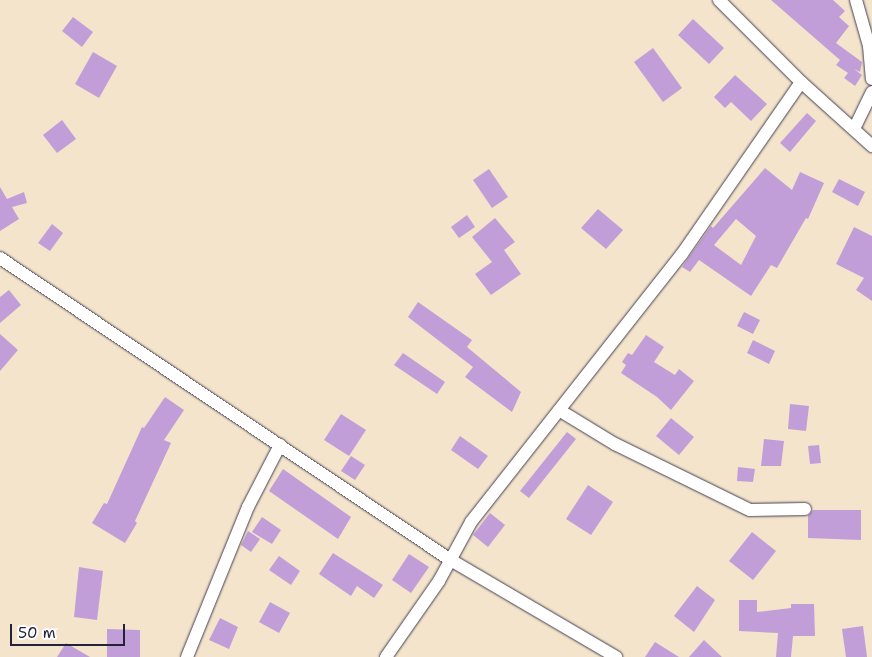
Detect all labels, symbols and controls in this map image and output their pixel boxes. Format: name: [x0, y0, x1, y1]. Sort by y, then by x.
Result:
scale bar: [12, 614, 128, 646]
text: 50 m: [18, 623, 56, 643]

